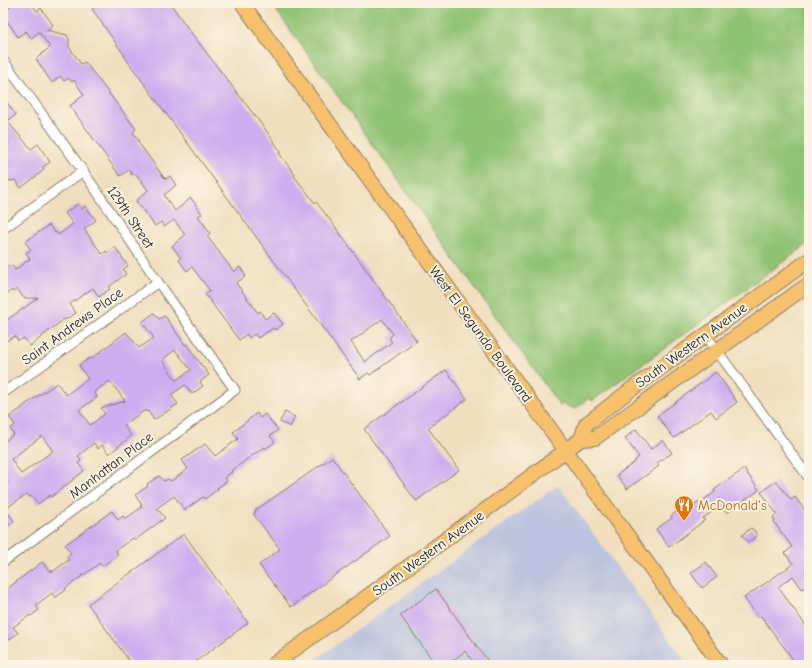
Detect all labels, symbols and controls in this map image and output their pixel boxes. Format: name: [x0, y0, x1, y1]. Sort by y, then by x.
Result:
street label: 129th Street: [104, 183, 158, 253]
street label: West El Segundo Boulevard: [425, 263, 536, 406]
street label: Saint Andrews Place: [18, 284, 126, 369]
street label: South Western Avenue: [632, 299, 750, 392]
street label: Manhattan Place: [66, 428, 157, 502]
restaurant icon: McDonald's: [673, 494, 695, 522]
place label: McDonald's: [698, 497, 767, 514]
street label: South Western Avenue: [369, 507, 487, 600]

